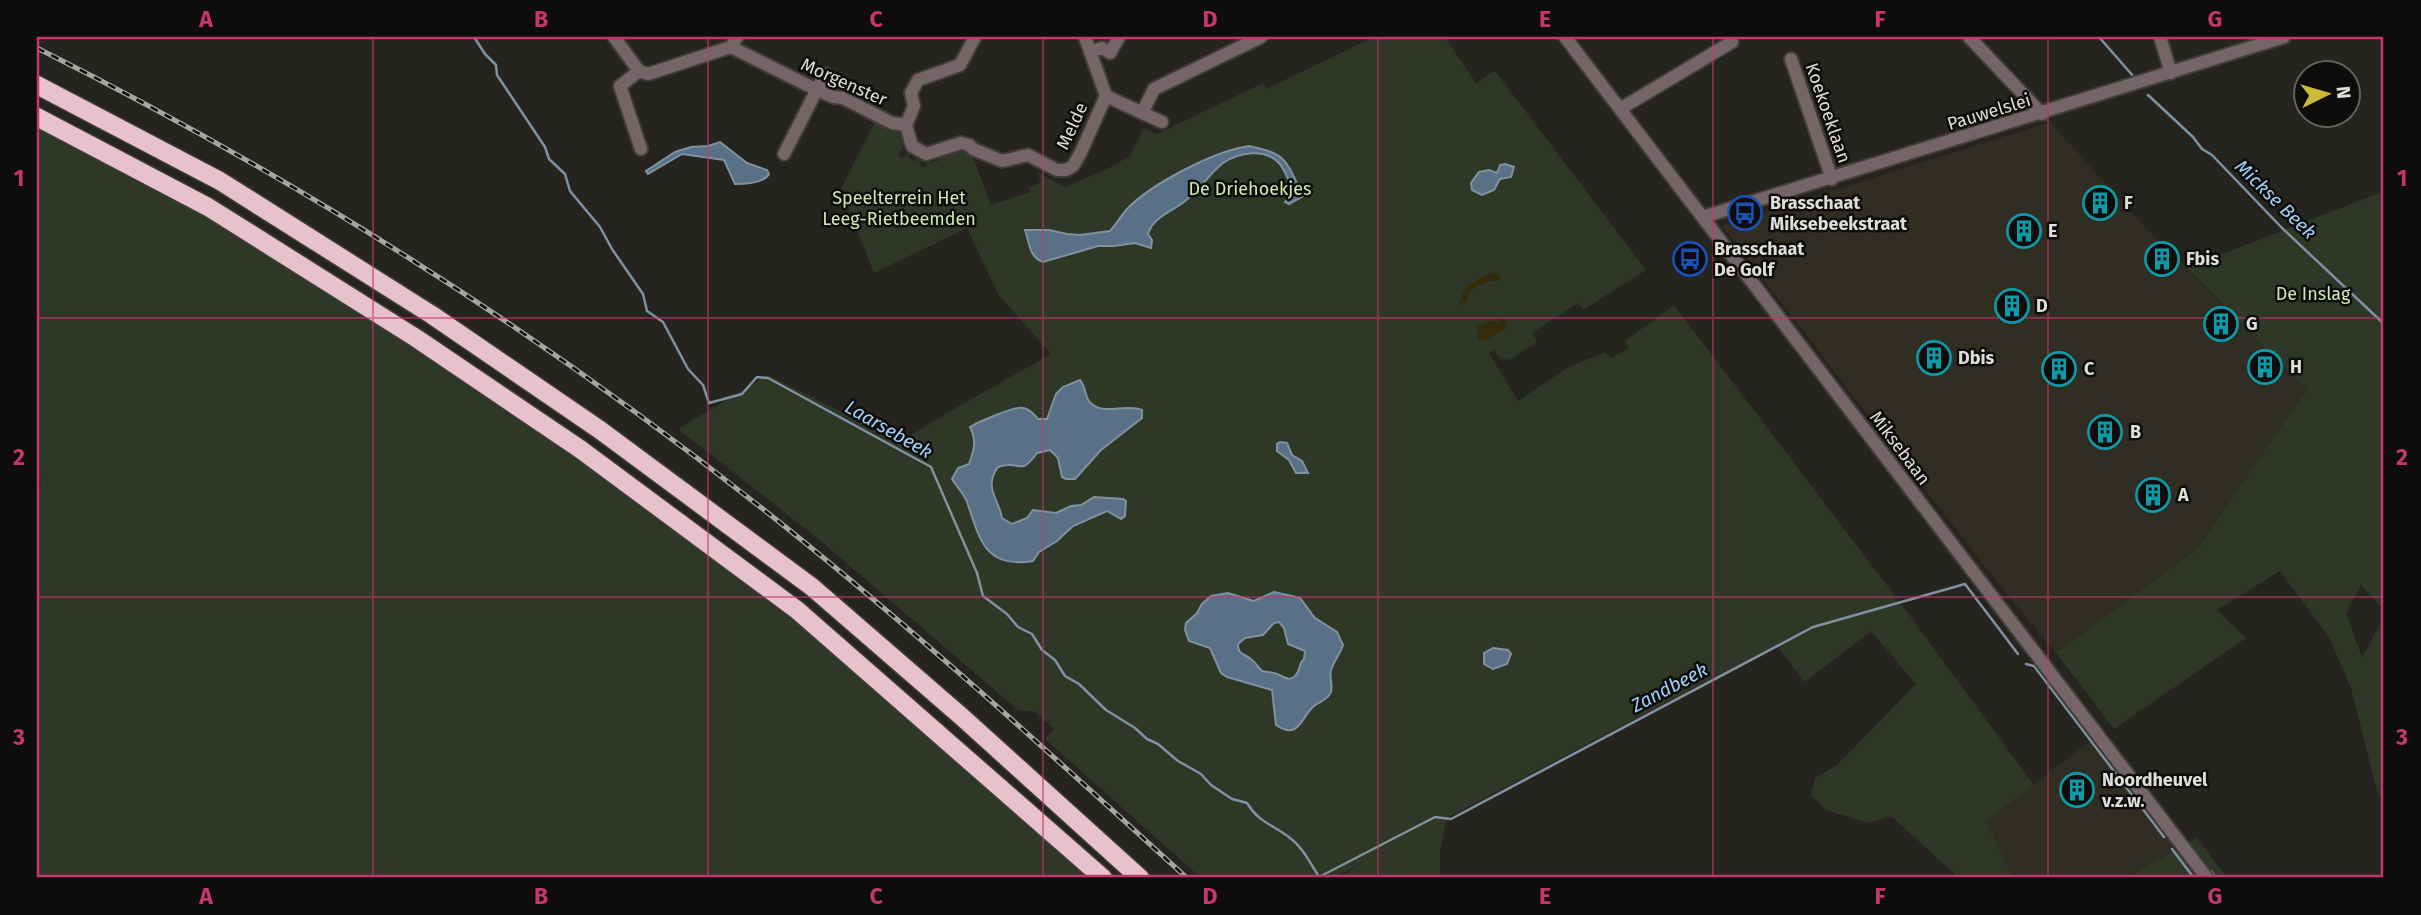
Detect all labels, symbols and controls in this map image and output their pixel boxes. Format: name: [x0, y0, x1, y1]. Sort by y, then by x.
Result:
text: A: [198, 5, 213, 33]
text: B: [534, 5, 548, 33]
text: C: [869, 5, 883, 33]
text: D: [1203, 5, 1218, 33]
text: E: [1539, 5, 1551, 33]
text: F: [1874, 5, 1886, 33]
text: G: [2208, 5, 2222, 33]
street label: Morgenster: [797, 53, 891, 111]
street label: Koekoeklaan: [1801, 60, 1855, 166]
north arrow: [2292, 60, 2362, 130]
text: N: [2331, 85, 2355, 100]
street label: Pauwelslei: [1945, 89, 2033, 135]
street label: Melde: [1052, 99, 1092, 153]
water label: Mickse Beek: [2230, 155, 2321, 244]
text: 1: [14, 164, 24, 192]
text: 1: [2397, 164, 2407, 192]
park label: De Driehoekjes: [1189, 178, 1311, 200]
building icon: F: [2081, 184, 2119, 222]
park label: Speelterrein Het Leeg-Rietbeemden: [822, 187, 976, 230]
place label: Brasschaat Miksebeekstraat: [1770, 192, 1908, 235]
place label: F: [2124, 192, 2133, 214]
bus stop icon: Brasschaat Miksebeekstraat: [1726, 194, 1764, 232]
building icon: E: [2005, 212, 2043, 250]
place label: E: [2048, 220, 2057, 242]
place label: Brasschaat De Golf: [1714, 238, 1805, 281]
bus stop icon: Brasschaat De Golf: [1671, 240, 1709, 278]
building icon: Fbis: [2143, 240, 2181, 278]
place label: Fbis: [2186, 248, 2219, 270]
park label: De Inslag: [2276, 283, 2351, 305]
building icon: D: [1993, 287, 2031, 325]
place label: D: [2036, 295, 2048, 317]
building icon: G: [2202, 305, 2240, 343]
place label: G: [2246, 313, 2258, 335]
building icon: Dbis: [1915, 339, 1953, 377]
place label: Dbis: [1958, 347, 1995, 369]
building icon: H: [2246, 348, 2284, 386]
building icon: C: [2040, 350, 2078, 388]
place label: H: [2290, 356, 2302, 378]
place label: C: [2084, 358, 2095, 380]
water label: Laarsebeek: [841, 395, 936, 464]
street label: Miksebaan: [1865, 407, 1935, 489]
building icon: B: [2086, 413, 2124, 451]
place label: B: [2130, 421, 2141, 443]
text: 2: [13, 443, 25, 471]
text: 2: [2396, 443, 2408, 471]
building icon: A: [2134, 476, 2172, 514]
place label: A: [2177, 484, 2189, 506]
water label: Zandbeek: [1626, 658, 1711, 718]
text: 3: [12, 723, 25, 751]
text: 3: [2395, 723, 2408, 751]
place label: Noordheuvel v.z.w.: [2101, 769, 2208, 812]
building icon: Noordheuvel v.z.w.: [2058, 771, 2096, 809]
text: A: [198, 882, 213, 910]
text: B: [534, 882, 548, 910]
text: C: [869, 882, 883, 910]
text: D: [1203, 882, 1218, 910]
text: E: [1539, 882, 1551, 910]
text: F: [1874, 882, 1886, 910]
text: G: [2208, 882, 2222, 910]

